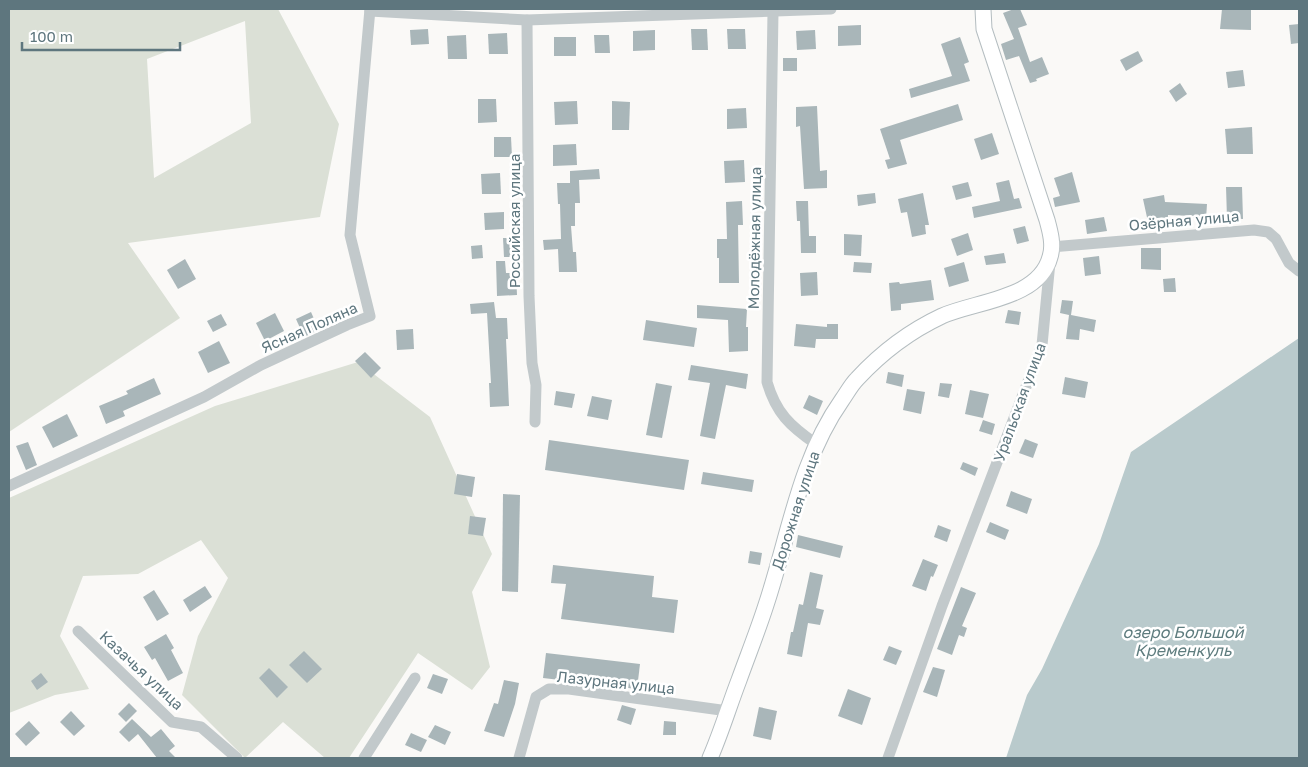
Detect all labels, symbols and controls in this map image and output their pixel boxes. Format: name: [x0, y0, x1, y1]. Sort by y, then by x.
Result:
scale bar: [22, 20, 180, 52]
text: 100 m: [30, 27, 73, 45]
street label: Российская улица: [505, 154, 523, 288]
street label: Молодёжная улица: [744, 166, 764, 310]
street label: Озёрная улица: [1128, 206, 1240, 234]
street label: Ясная Поляна: [258, 298, 360, 356]
street label: Уральская улица: [989, 340, 1049, 464]
street label: Дорожная улица: [767, 448, 823, 572]
water label: озеро Большой Кременкуль: [1123, 622, 1245, 660]
street label: Казачья улица: [97, 627, 187, 713]
street label: Лазурная улица: [556, 667, 676, 697]

